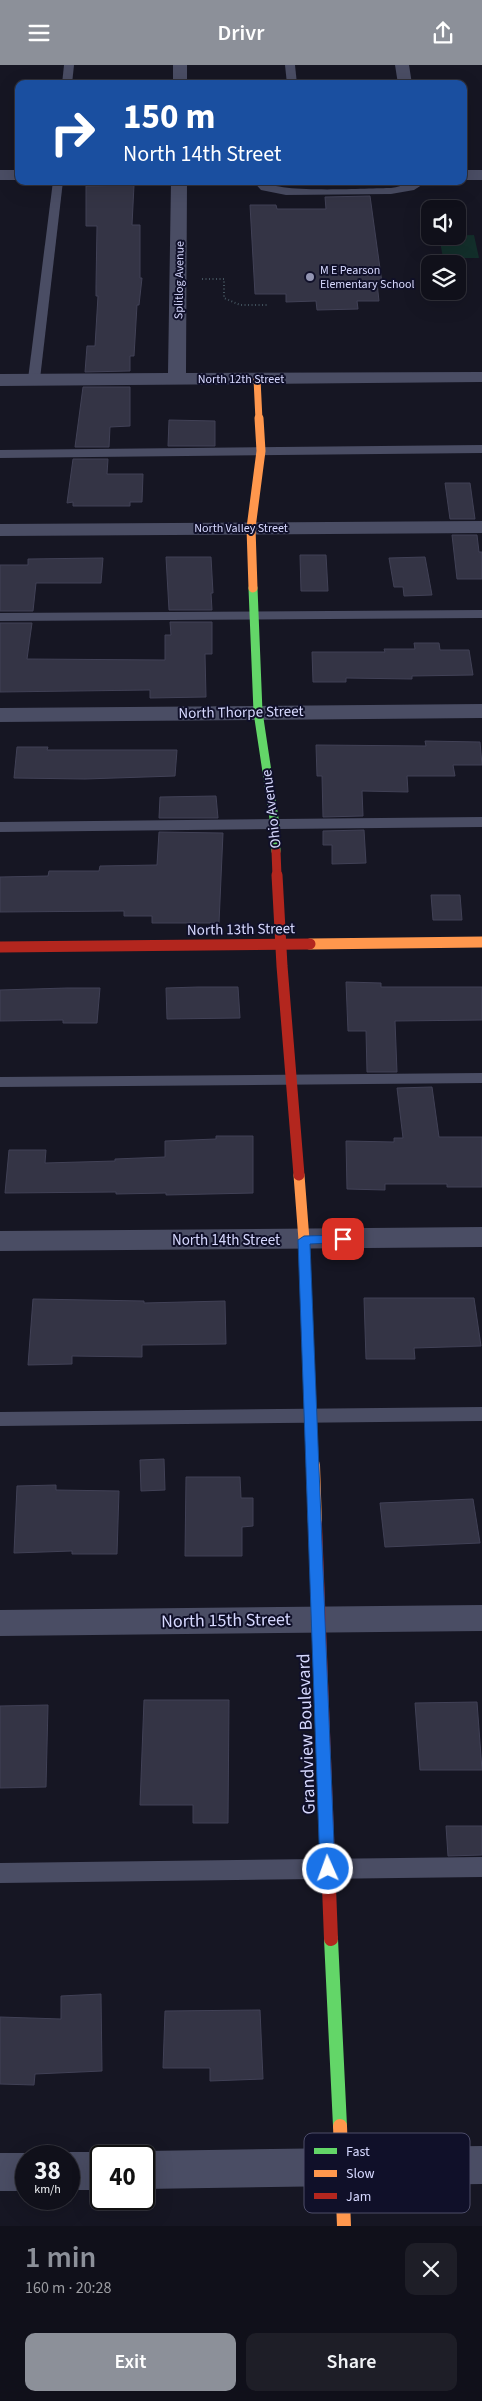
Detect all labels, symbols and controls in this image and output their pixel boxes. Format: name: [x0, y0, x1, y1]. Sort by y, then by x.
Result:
text: Drivr: [218, 17, 264, 49]
icon: menu: [25, 19, 53, 47]
icon: share: [429, 19, 457, 47]
text: 150 m: [123, 92, 215, 142]
icon: right: [40, 100, 105, 165]
text: North 14th Street: [123, 138, 281, 170]
map controls: [421, 200, 466, 300]
button: sound: [421, 200, 466, 245]
street label: Splitlog Avenue: [170, 241, 189, 319]
button: layers: [421, 255, 466, 300]
place label: M E Pearson Elementary School: [320, 262, 415, 293]
marker: M E Pearson Elementary School: [304, 271, 316, 283]
street label: North 12th Street: [198, 371, 284, 388]
street label: North Valley Street: [194, 520, 288, 537]
street label: North Thorpe Street: [178, 701, 304, 724]
street label: Ohio Avenue: [256, 768, 287, 850]
street label: North 13th Street: [187, 918, 295, 941]
pin: [322, 1218, 364, 1260]
icon: arrive: [329, 1225, 357, 1253]
street label: North 14th Street: [172, 1230, 280, 1251]
street label: North 15th Street: [161, 1607, 291, 1634]
street label: Grandview Boulevard: [291, 1653, 322, 1815]
position arrow: [301, 1842, 353, 1894]
legend: [304, 2133, 470, 2213]
text: Fast: [346, 2142, 370, 2162]
speed limit sign: 40: [90, 2145, 155, 2210]
text: 38: [34, 2153, 61, 2189]
text: Slow: [346, 2164, 375, 2184]
text: km/h: [34, 2181, 61, 2198]
text: Jam: [346, 2187, 371, 2207]
text: 1 min: [25, 2236, 96, 2279]
button: close: [405, 2243, 457, 2295]
text: 160 m · 20:28: [25, 2277, 112, 2299]
button: Exit: [25, 2333, 236, 2391]
button: Share: [246, 2333, 457, 2391]

